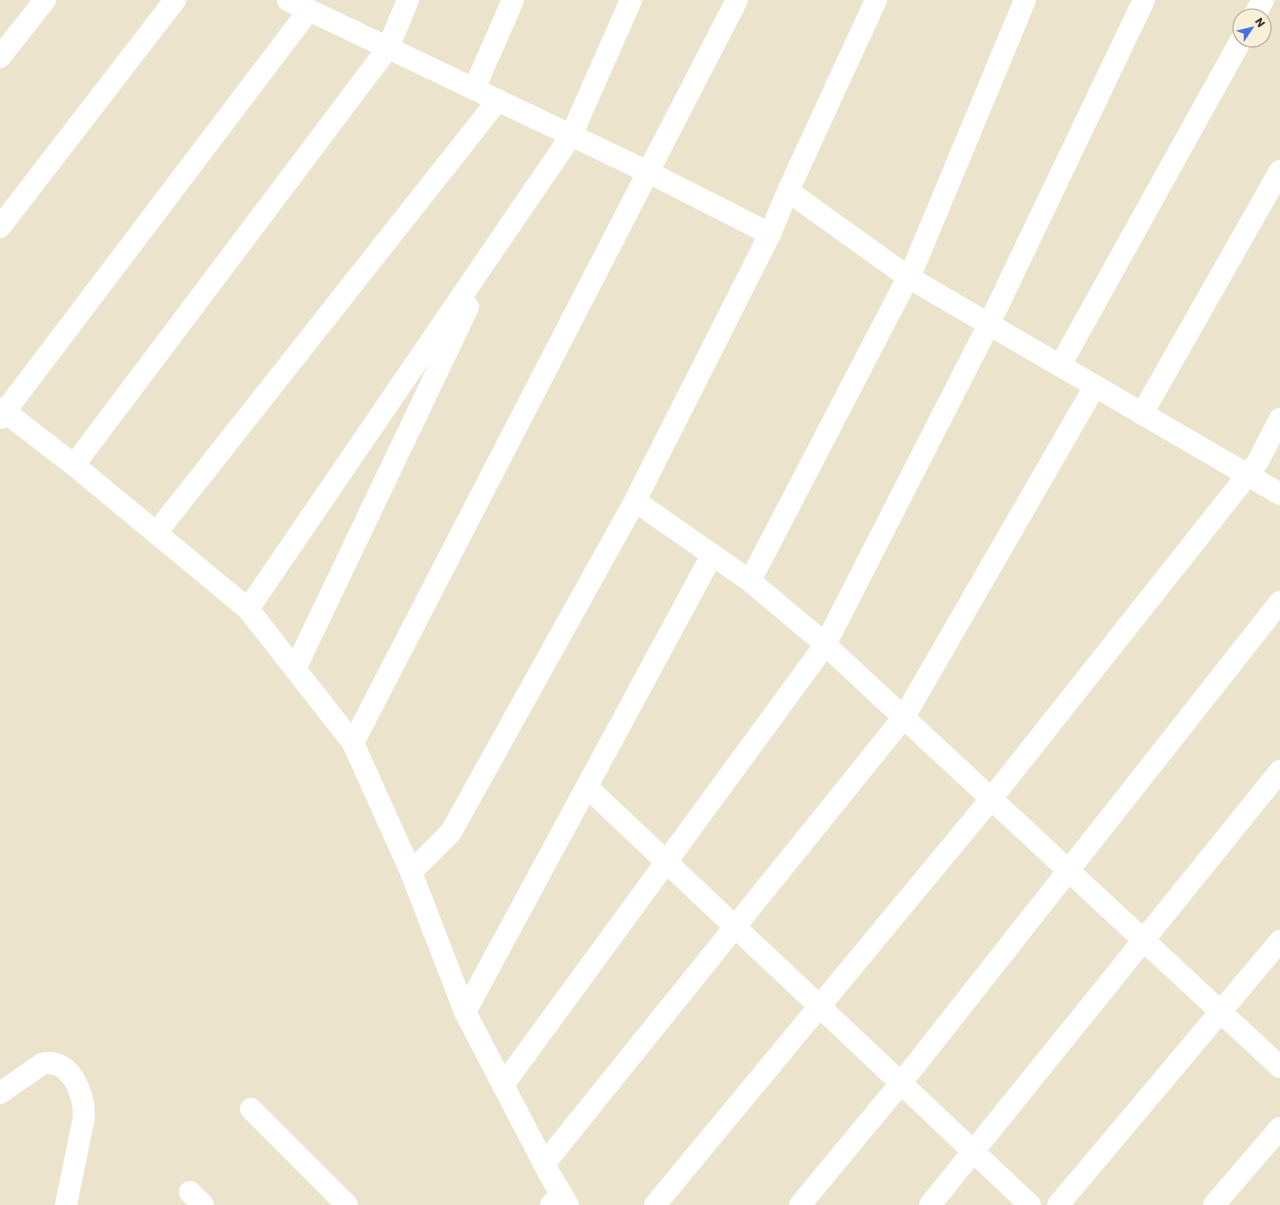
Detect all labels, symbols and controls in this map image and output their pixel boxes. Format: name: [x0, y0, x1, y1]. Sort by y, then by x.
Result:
north arrow: [1232, 8, 1272, 48]
text: N: [1251, 14, 1269, 30]

